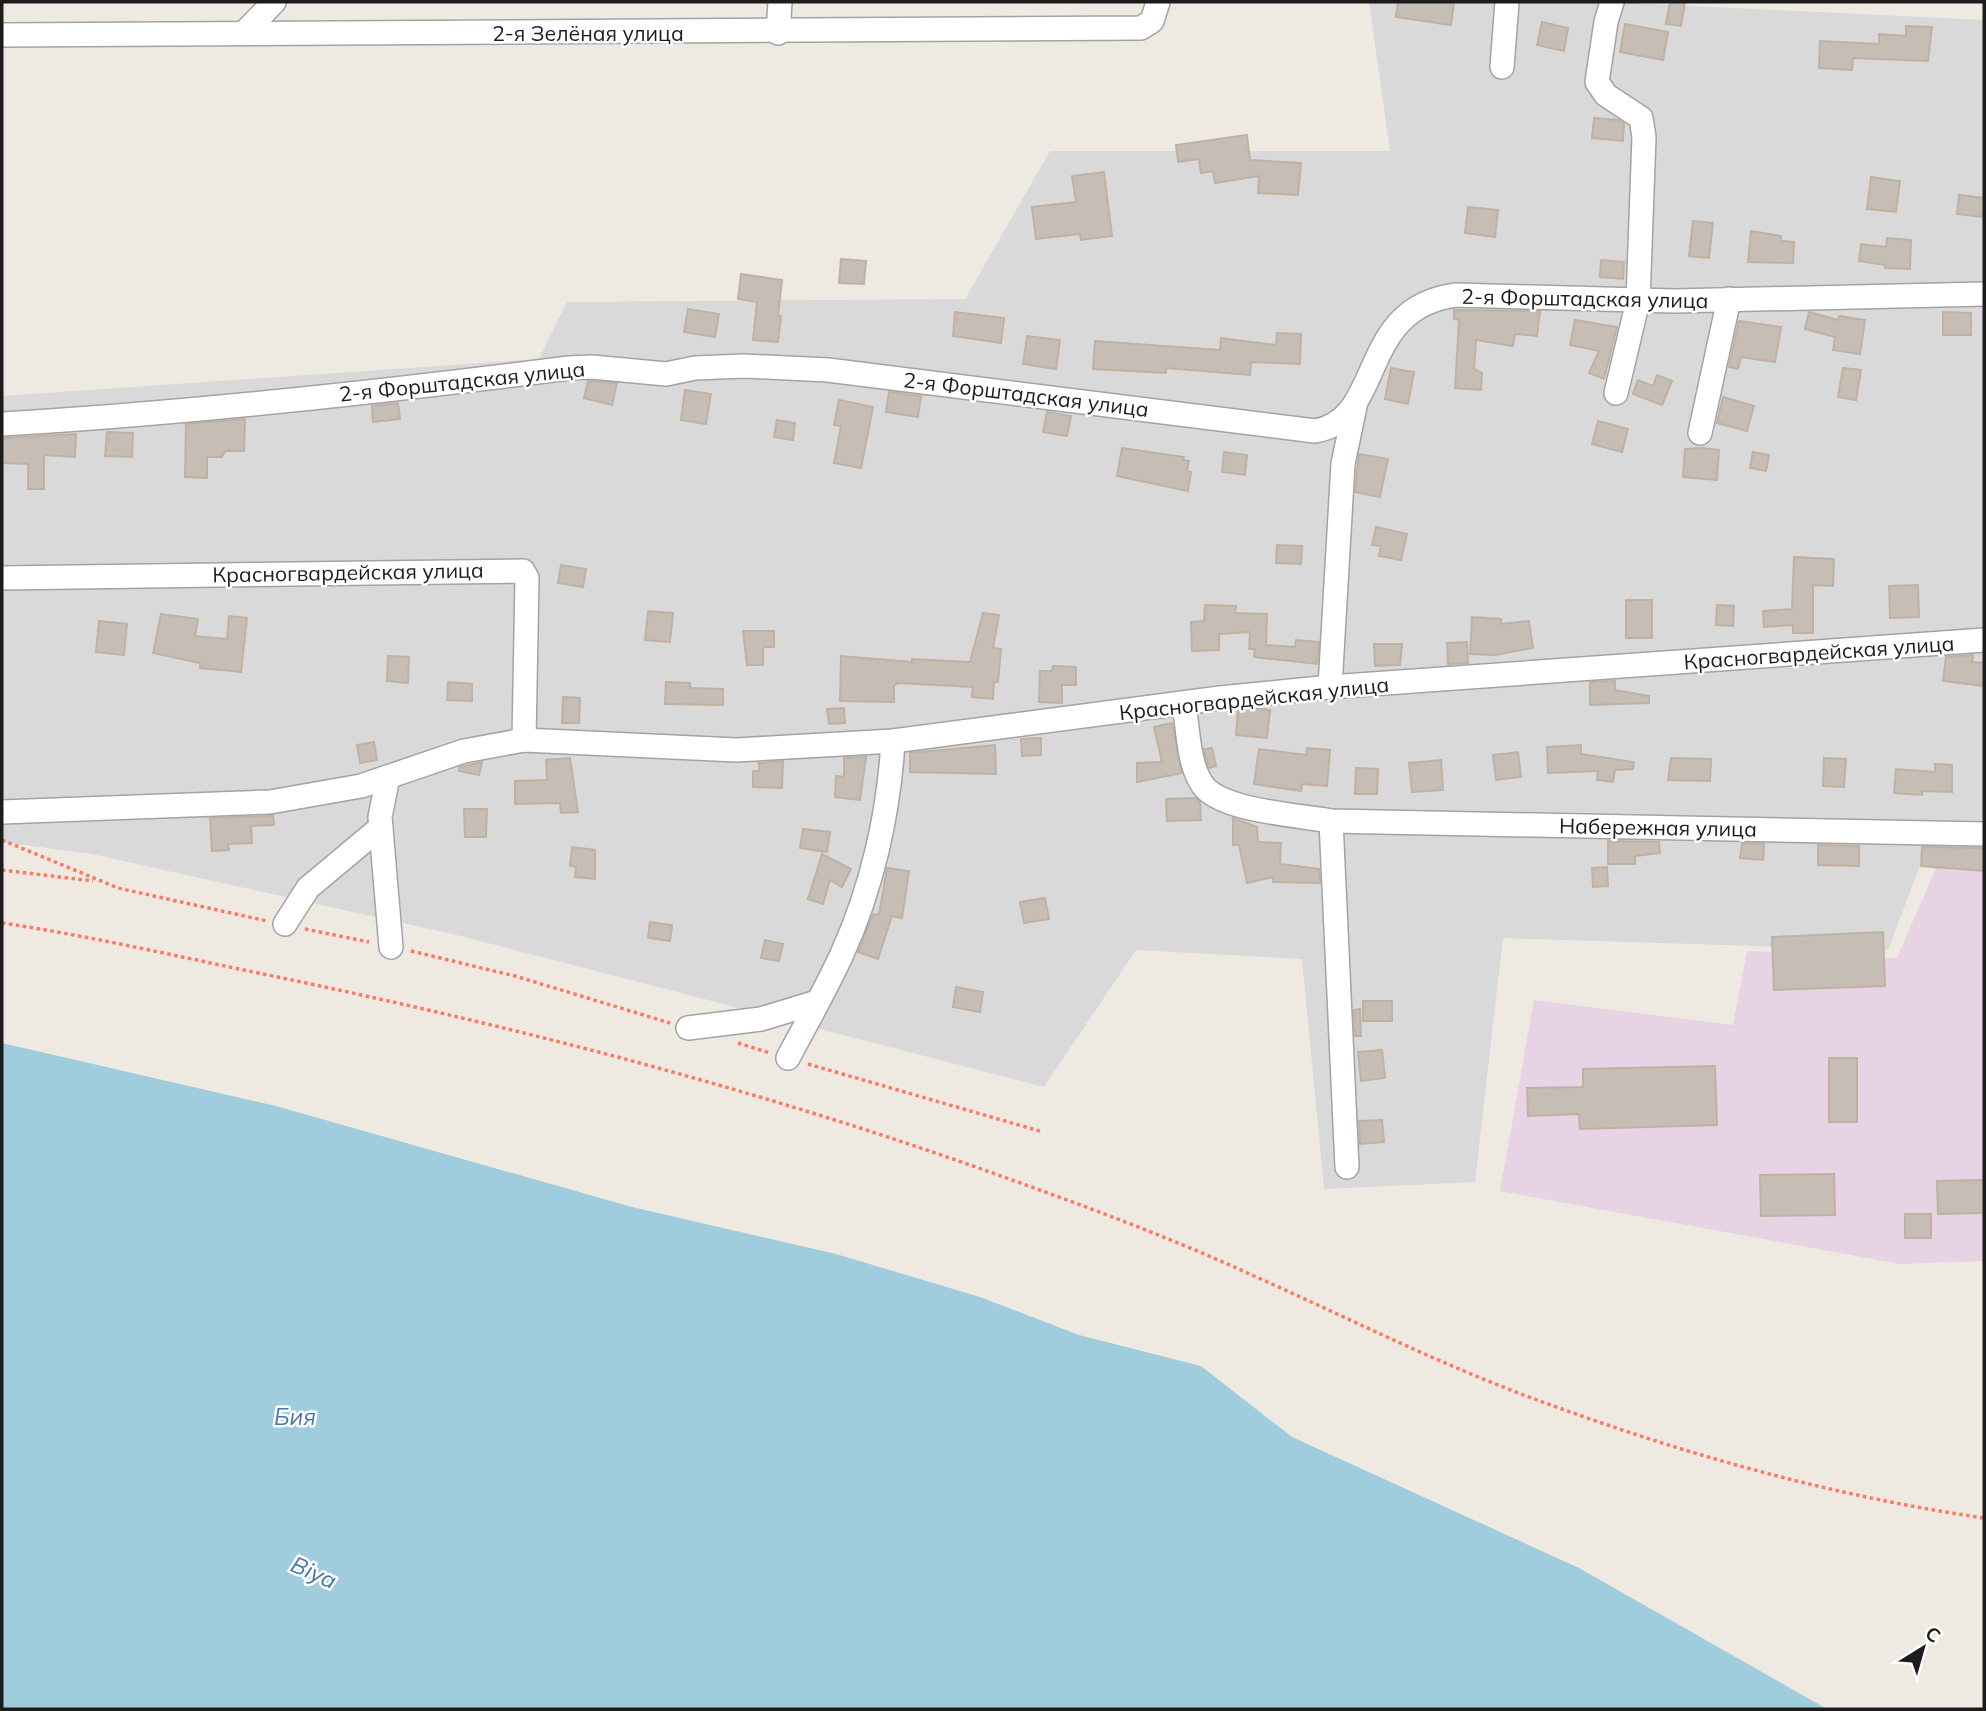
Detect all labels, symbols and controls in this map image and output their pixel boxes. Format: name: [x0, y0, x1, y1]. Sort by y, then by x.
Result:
street label: 2-я Зелёная улица: [492, 20, 684, 46]
street label: 2-я Форштадская улица: [1461, 283, 1709, 313]
street label: 2-я Форштадская улица: [338, 355, 586, 407]
street label: 2-я Форштадская улица: [902, 366, 1150, 422]
street label: Красногвардейская улица: [212, 557, 484, 587]
street label: Красногвардейская улица: [1683, 630, 1955, 674]
street label: Красногвардейская улица: [1118, 671, 1390, 725]
street label: Набережная улица: [1559, 812, 1757, 842]
water label: Бия: [274, 1402, 316, 1431]
water label: Biya: [287, 1549, 341, 1595]
north arrow: [1888, 1613, 1958, 1683]
text: С: [1921, 1621, 1946, 1648]

